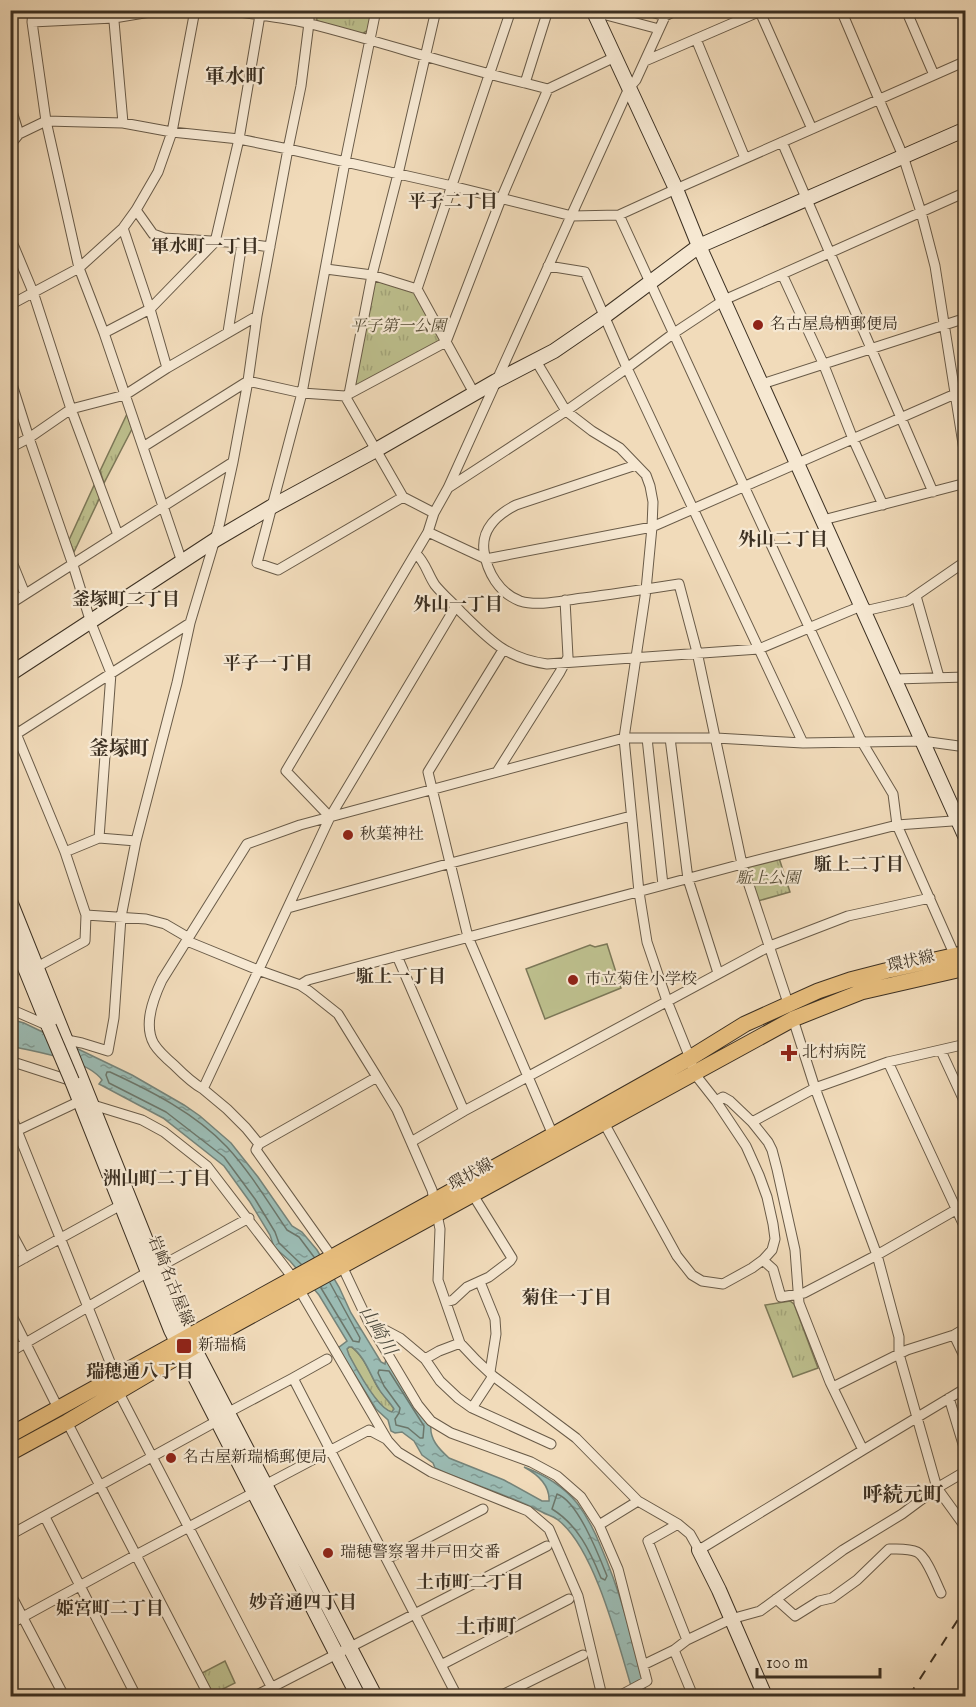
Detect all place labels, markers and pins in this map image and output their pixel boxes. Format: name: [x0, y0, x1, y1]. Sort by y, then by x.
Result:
place label: 名古屋鳥栖郵便局: [770, 315, 898, 335]
marker: 名古屋鳥栖郵便局: [751, 318, 765, 332]
place label: 秋葉神社: [360, 825, 424, 845]
marker: 秋葉神社: [341, 828, 355, 842]
place label: 市立菊住小学校: [585, 970, 697, 990]
marker: 市立菊住小学校: [566, 973, 580, 987]
place label: 北村病院: [802, 1043, 866, 1063]
marker: 北村病院: [780, 1044, 798, 1062]
place label: 新瑞橋: [198, 1336, 246, 1356]
marker: 新瑞橋: [175, 1337, 193, 1355]
place label: 名古屋新瑞橋郵便局: [183, 1448, 327, 1468]
marker: 名古屋新瑞橋郵便局: [164, 1451, 178, 1465]
place label: 瑞穂警察署井戸田交番: [340, 1543, 500, 1563]
marker: 瑞穂警察署井戸田交番: [321, 1546, 335, 1560]

